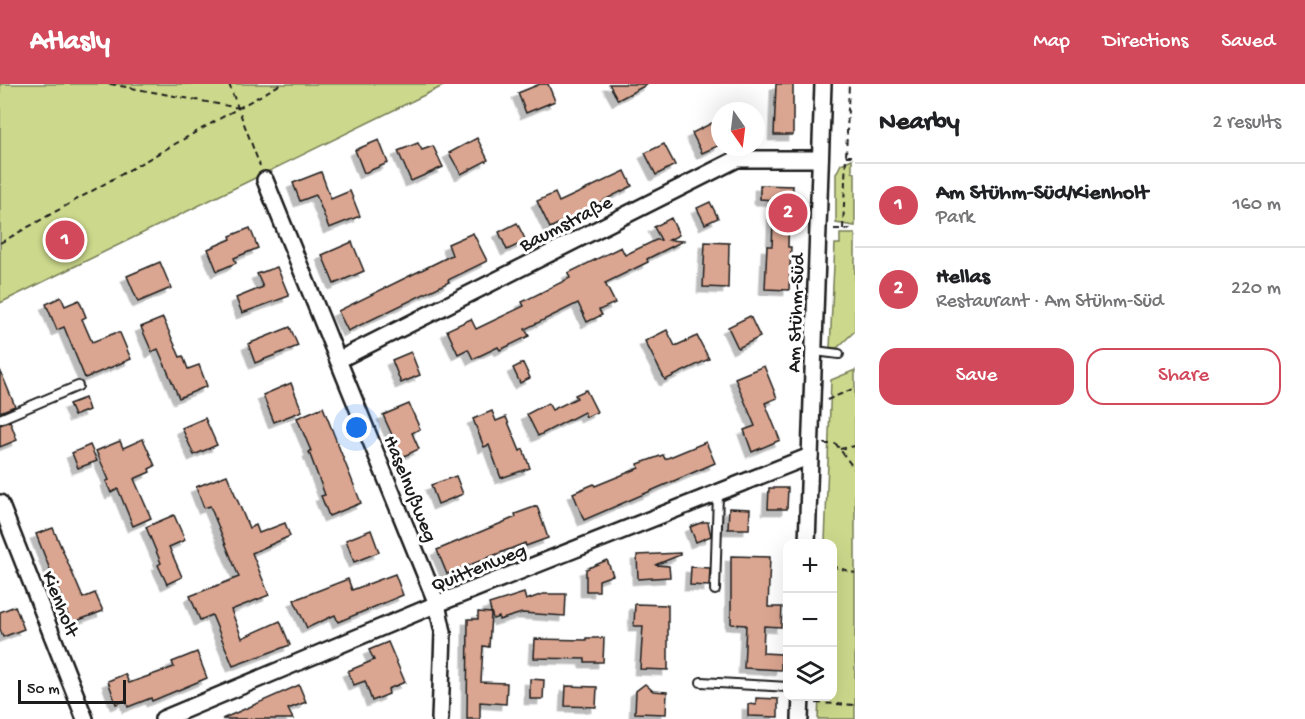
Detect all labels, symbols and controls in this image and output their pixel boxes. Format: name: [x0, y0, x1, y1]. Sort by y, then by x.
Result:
text: Atlasly: [30, 26, 110, 59]
text: Map: [1033, 30, 1070, 55]
text: Directions: [1103, 30, 1188, 55]
text: Saved: [1221, 30, 1275, 55]
north arrow: [711, 102, 765, 156]
text: Nearby: [879, 108, 960, 139]
text: 2 results: [1212, 112, 1281, 135]
text: Am Stühm-Süd/Kienholt: [936, 181, 1148, 207]
pin: 2: [768, 190, 808, 236]
street label: Baumstraße: [515, 192, 617, 259]
text: 1: [894, 194, 903, 217]
text: 160 m: [1232, 194, 1281, 217]
text: Park: [936, 207, 974, 230]
pin: 1: [46, 218, 84, 262]
street label: Am Stühm-Süd: [784, 251, 811, 373]
text: Hellas: [936, 265, 990, 291]
text: 2: [894, 278, 903, 301]
text: 220 m: [1231, 278, 1281, 301]
text: Restaurant · Am Stühm-Süd: [936, 291, 1164, 314]
button: Save: [879, 348, 1074, 405]
button: Share: [1086, 348, 1281, 405]
your location: [342, 413, 371, 442]
street label: Haselnußweg: [377, 433, 441, 546]
map controls: [783, 539, 837, 701]
button: +: [783, 539, 837, 593]
street label: Quittenweg: [428, 540, 530, 599]
street label: Kienholt: [35, 568, 83, 642]
button: −: [783, 593, 837, 647]
button: layers: [783, 647, 837, 701]
scale bar: [18, 677, 126, 704]
text: 50 m: [27, 681, 60, 700]

